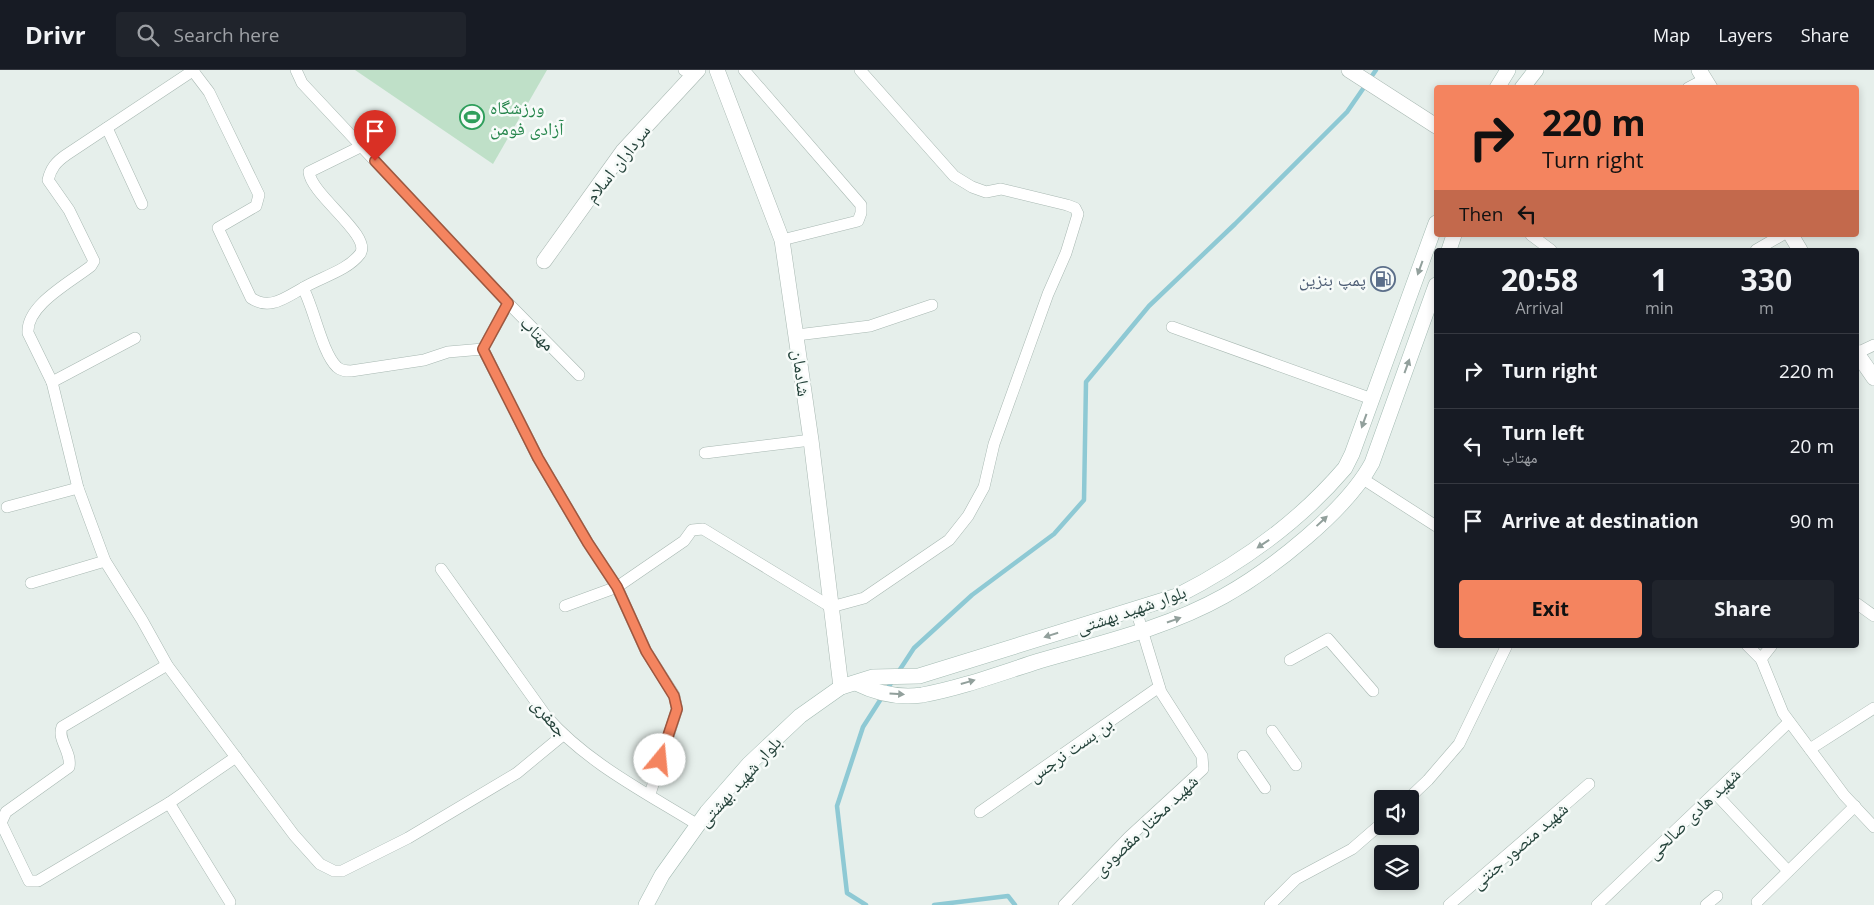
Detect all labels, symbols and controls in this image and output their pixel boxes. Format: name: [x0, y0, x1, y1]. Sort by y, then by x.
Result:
search box: [116, 12, 466, 57]
text: Drivr: [25, 18, 86, 51]
icon: search: [134, 21, 162, 49]
text: Search here: [174, 22, 279, 48]
text: Map: [1653, 23, 1690, 47]
text: Layers: [1718, 23, 1773, 47]
text: Share: [1801, 23, 1849, 47]
place label: ورزشگاه آزادی فومن: [490, 95, 564, 140]
text: 220 m: [1542, 99, 1646, 146]
sports icon: ورزشگاه آزادی فومن: [459, 104, 485, 130]
icon: right: [1459, 105, 1524, 170]
pin: [354, 110, 396, 161]
icon: arrive: [361, 117, 389, 145]
street label: سرداران اسلام: [579, 119, 656, 208]
text: Turn right: [1542, 144, 1644, 174]
icon: left: [1513, 200, 1541, 228]
text: Then: [1459, 201, 1503, 227]
text: 20:58: [1501, 259, 1578, 300]
text: 1: [1651, 259, 1668, 300]
text: 330: [1741, 259, 1792, 300]
one-way arrow: [1416, 261, 1423, 276]
fuel station icon: پمپ بنزین: [1370, 266, 1396, 292]
place label: پمپ بنزین: [1299, 267, 1366, 291]
text: Arrival: [1515, 297, 1564, 319]
text: min: [1645, 297, 1674, 319]
text: m: [1759, 297, 1774, 319]
street label: مهتاب: [515, 310, 561, 356]
street label: شادمان: [787, 348, 817, 398]
icon: right: [1459, 357, 1487, 385]
one-way arrow: [1404, 358, 1411, 373]
text: Turn right: [1502, 358, 1597, 384]
text: 220 m: [1779, 358, 1834, 384]
one-way arrow: [1360, 414, 1368, 429]
text: Turn left: [1502, 420, 1584, 446]
icon: left: [1459, 432, 1487, 460]
text: 20 m: [1790, 433, 1834, 459]
text: مهتاب: [1502, 446, 1538, 468]
icon: arrive: [1459, 507, 1487, 535]
text: Arrive at destination: [1502, 508, 1699, 534]
text: 90 m: [1790, 508, 1834, 534]
one-way arrow: [1316, 515, 1328, 527]
one-way arrow: [1256, 539, 1270, 549]
street label: بلوار شهید بهشتی: [1073, 579, 1189, 639]
button: Exit: [1459, 580, 1642, 638]
button: Share: [1652, 580, 1834, 638]
one-way arrow: [1166, 616, 1181, 623]
one-way arrow: [1044, 632, 1059, 640]
one-way arrow: [961, 678, 976, 686]
one-way arrow: [889, 691, 905, 699]
street label: جعفری: [527, 692, 573, 742]
street label: بن بست نرجس: [1023, 711, 1117, 787]
street label: بلوار شهید بهشتی: [692, 730, 786, 832]
position arrow: [633, 733, 685, 785]
street label: شهید هادی صالحی: [1641, 762, 1745, 864]
street label: شهید مختار مقصودی: [1087, 769, 1203, 881]
map controls: [1374, 790, 1419, 890]
button: sound: [1374, 790, 1419, 835]
street label: شهید منصور جنتی: [1465, 796, 1573, 894]
button: layers: [1374, 845, 1419, 890]

